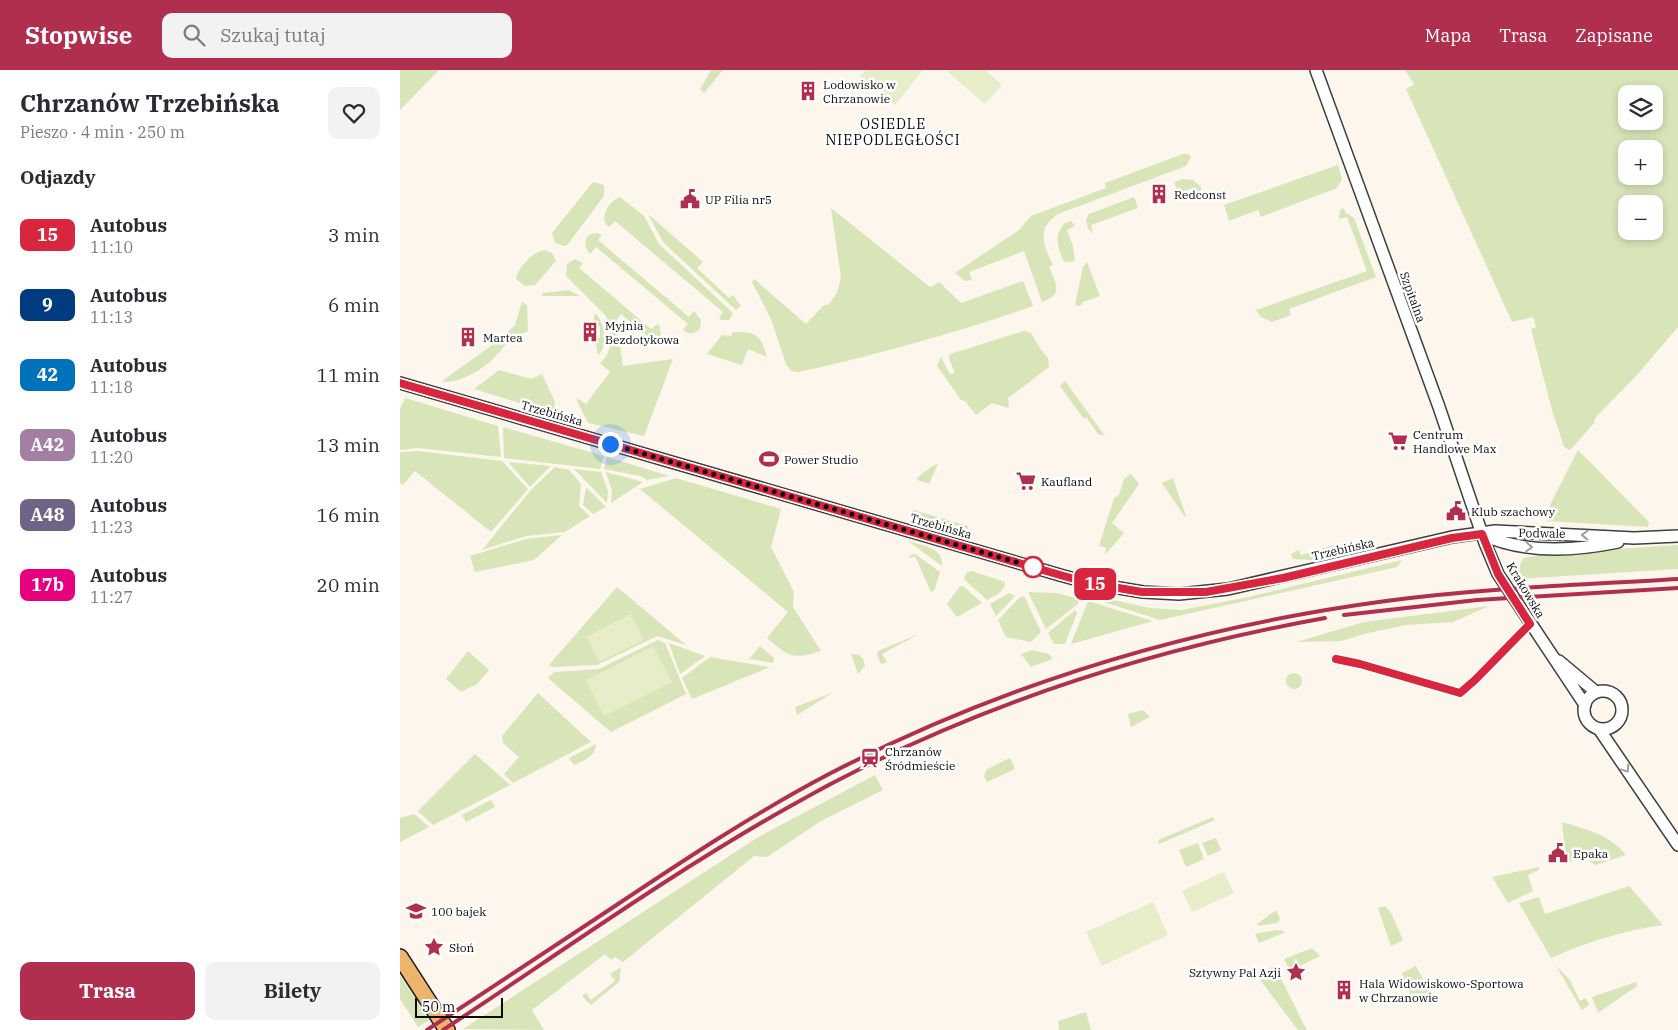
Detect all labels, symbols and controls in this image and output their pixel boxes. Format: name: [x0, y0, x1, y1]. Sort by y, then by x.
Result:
search box: [162, 13, 512, 58]
text: Stopwise: [25, 19, 132, 51]
icon: search: [180, 21, 208, 49]
text: Szukaj tutaj: [220, 23, 326, 47]
text: Mapa: [1425, 24, 1471, 47]
text: Trasa: [1499, 24, 1547, 47]
text: Zapisane: [1575, 24, 1653, 47]
place label: Lodowisko w Chrzanowie: [823, 77, 896, 106]
building icon: Lodowisko w Chrzanowie: [797, 80, 819, 102]
map controls: [1618, 85, 1663, 240]
button: layers: [1618, 85, 1663, 130]
text: Chrzanów Trzebińska: [20, 87, 280, 119]
button: heart: [328, 87, 380, 139]
district label: OSIEDLE NIEPODLEGŁOŚCI: [825, 115, 961, 149]
text: Pieszo · 4 min · 250 m: [20, 122, 185, 142]
button: +: [1618, 140, 1663, 185]
text: Odjazdy: [20, 165, 96, 189]
building icon: Redconst: [1148, 183, 1170, 205]
place label: Redconst: [1174, 187, 1226, 202]
public building icon: UP Filia nr5: [679, 188, 701, 210]
place label: UP Filia nr5: [705, 192, 772, 207]
button: −: [1618, 195, 1663, 240]
text: Autobus: [90, 213, 167, 237]
text: 15: [37, 223, 58, 246]
text: 3 min: [328, 223, 380, 247]
text: 11:10: [90, 237, 133, 257]
street label: Szpitalna: [1397, 270, 1429, 325]
text: Autobus: [90, 283, 167, 307]
text: 9: [42, 293, 53, 316]
text: 6 min: [328, 293, 380, 317]
text: 11:13: [90, 307, 133, 327]
place label: Myjnia Bezdotykowa: [605, 318, 680, 347]
building icon: Myjnia Bezdotykowa: [579, 321, 601, 343]
building icon: Martea: [457, 326, 479, 348]
place label: Martea: [483, 330, 523, 345]
text: Autobus: [90, 353, 167, 377]
text: 42: [37, 363, 58, 386]
text: 11 min: [317, 363, 380, 387]
text: 11:18: [90, 377, 133, 397]
street label: Trzebińska: [519, 397, 585, 429]
text: Autobus: [90, 423, 167, 447]
place label: Centrum Handlowe Max: [1413, 427, 1497, 456]
supermarket icon: Centrum Handlowe Max: [1387, 430, 1409, 452]
your location: [598, 432, 623, 457]
text: A42: [30, 433, 65, 456]
text: 13 min: [317, 433, 380, 457]
text: 11:20: [90, 447, 133, 467]
sports icon: Power Studio: [758, 448, 780, 470]
place label: Power Studio: [784, 452, 859, 467]
supermarket icon: Kaufland: [1015, 470, 1037, 492]
place label: Kaufland: [1041, 474, 1092, 489]
text: Autobus: [90, 493, 167, 517]
public building icon: Klub szachowy: [1445, 500, 1467, 522]
text: A48: [30, 503, 65, 526]
text: 16 min: [317, 503, 380, 527]
place label: Klub szachowy: [1471, 504, 1556, 519]
street label: Trzebińska: [908, 510, 974, 542]
text: 11:23: [90, 517, 133, 537]
street label: Podwale: [1518, 525, 1566, 541]
one-way arrow: [1581, 530, 1588, 540]
street label: Trzebińska: [1310, 534, 1376, 563]
one-way arrow: [1526, 542, 1533, 552]
unlabelled marker: [1022, 556, 1044, 578]
street label: Krakowska: [1503, 559, 1549, 621]
text: Autobus: [90, 563, 167, 587]
line badge: 15: [1072, 568, 1118, 600]
text: 15: [1084, 572, 1106, 595]
text: 17b: [31, 573, 64, 596]
text: 20 min: [317, 573, 380, 597]
text: 11:27: [90, 587, 133, 607]
place label: Chrzanów Śródmieście: [885, 744, 955, 773]
station icon: Chrzanów Śródmieście: [859, 747, 881, 769]
one-way arrow: [1620, 763, 1629, 773]
public building icon: Epaka: [1547, 842, 1569, 864]
place label: Epaka: [1573, 846, 1609, 861]
school or university icon: 100 bajek: [405, 900, 427, 922]
place label: 100 bajek: [431, 904, 486, 919]
place icon: Słoń: [423, 936, 445, 958]
place label: Słoń: [449, 940, 475, 955]
place icon: Sztywny Pal Azji: [1285, 961, 1307, 983]
button: Trasa: [20, 962, 195, 1020]
button: Bilety: [205, 962, 380, 1020]
place label: Sztywny Pal Azji: [1189, 965, 1281, 980]
place label: Hala Widowiskowo-Sportowa w Chrzanowie: [1359, 976, 1524, 1005]
building icon: Hala Widowiskowo-Sportowa w Chrzanowie: [1333, 979, 1355, 1001]
scale bar: [415, 995, 502, 1018]
text: 50 m: [422, 998, 455, 1016]

